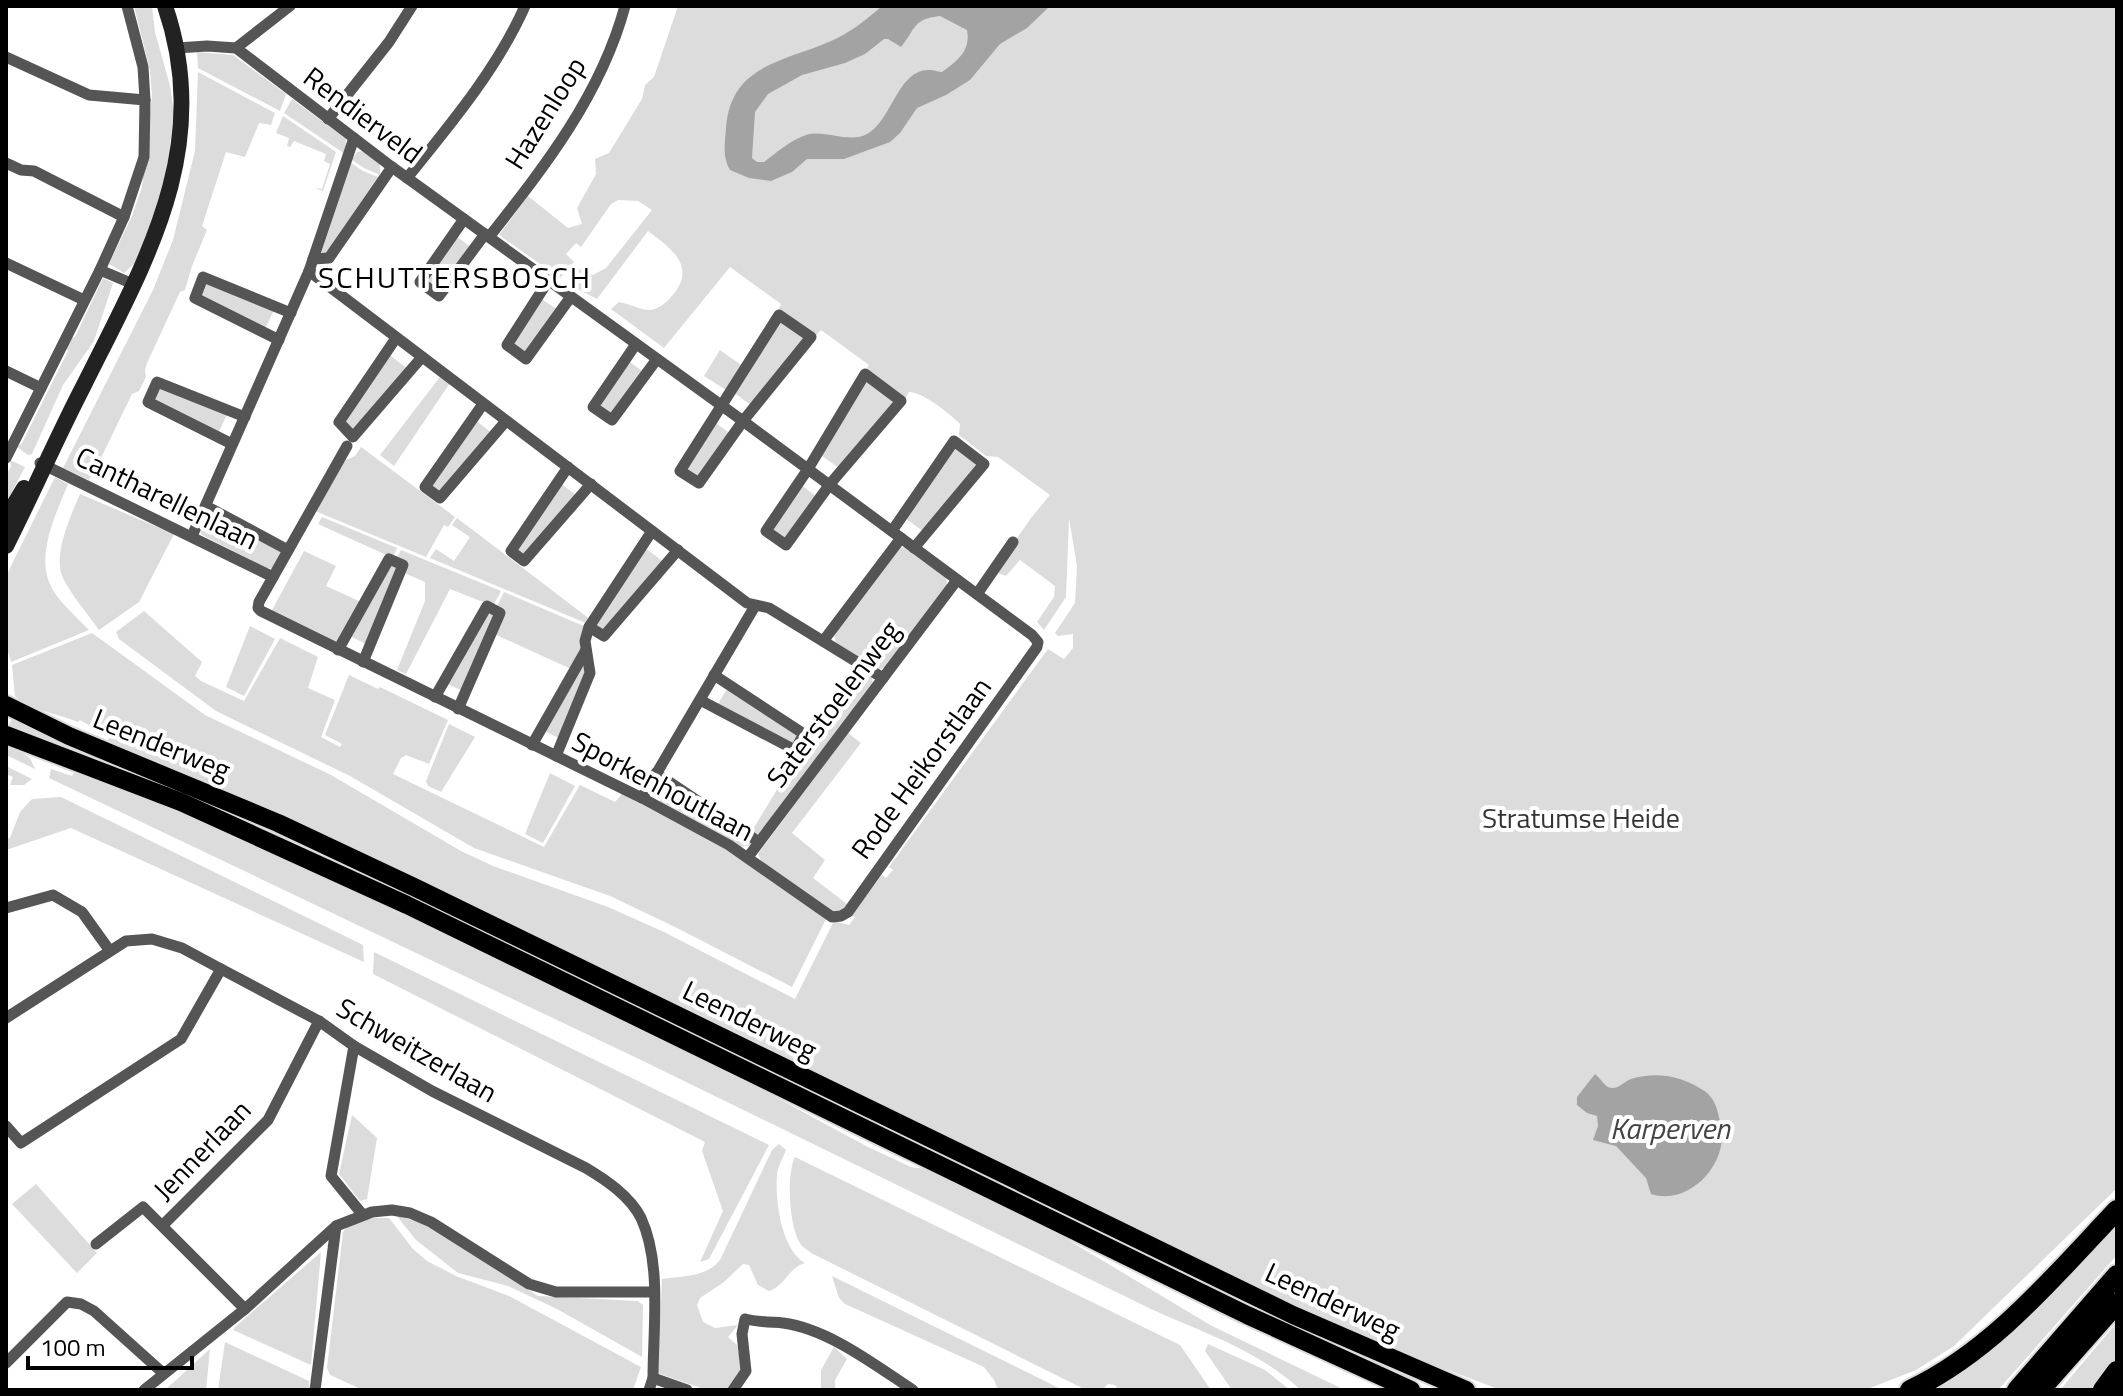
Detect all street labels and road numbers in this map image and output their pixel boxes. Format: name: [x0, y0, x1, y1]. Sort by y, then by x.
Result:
street label: Hazenloop: [493, 48, 596, 177]
street label: Rendierveld: [295, 55, 432, 174]
street label: Cantharellenlaan: [69, 435, 266, 560]
street label: Saterstoelenweg: [755, 611, 910, 796]
street label: Rode Heikorstlaan: [840, 668, 1001, 868]
street label: Leenderweg: [87, 696, 237, 791]
street label: Sporkenhoutlaan: [565, 719, 762, 852]
street label: Leenderweg: [676, 968, 825, 1071]
street label: Schweitzerlaan: [329, 986, 506, 1113]
street label: Jennerlaan: [143, 1090, 261, 1210]
street label: Leenderweg: [1258, 1250, 1408, 1351]

